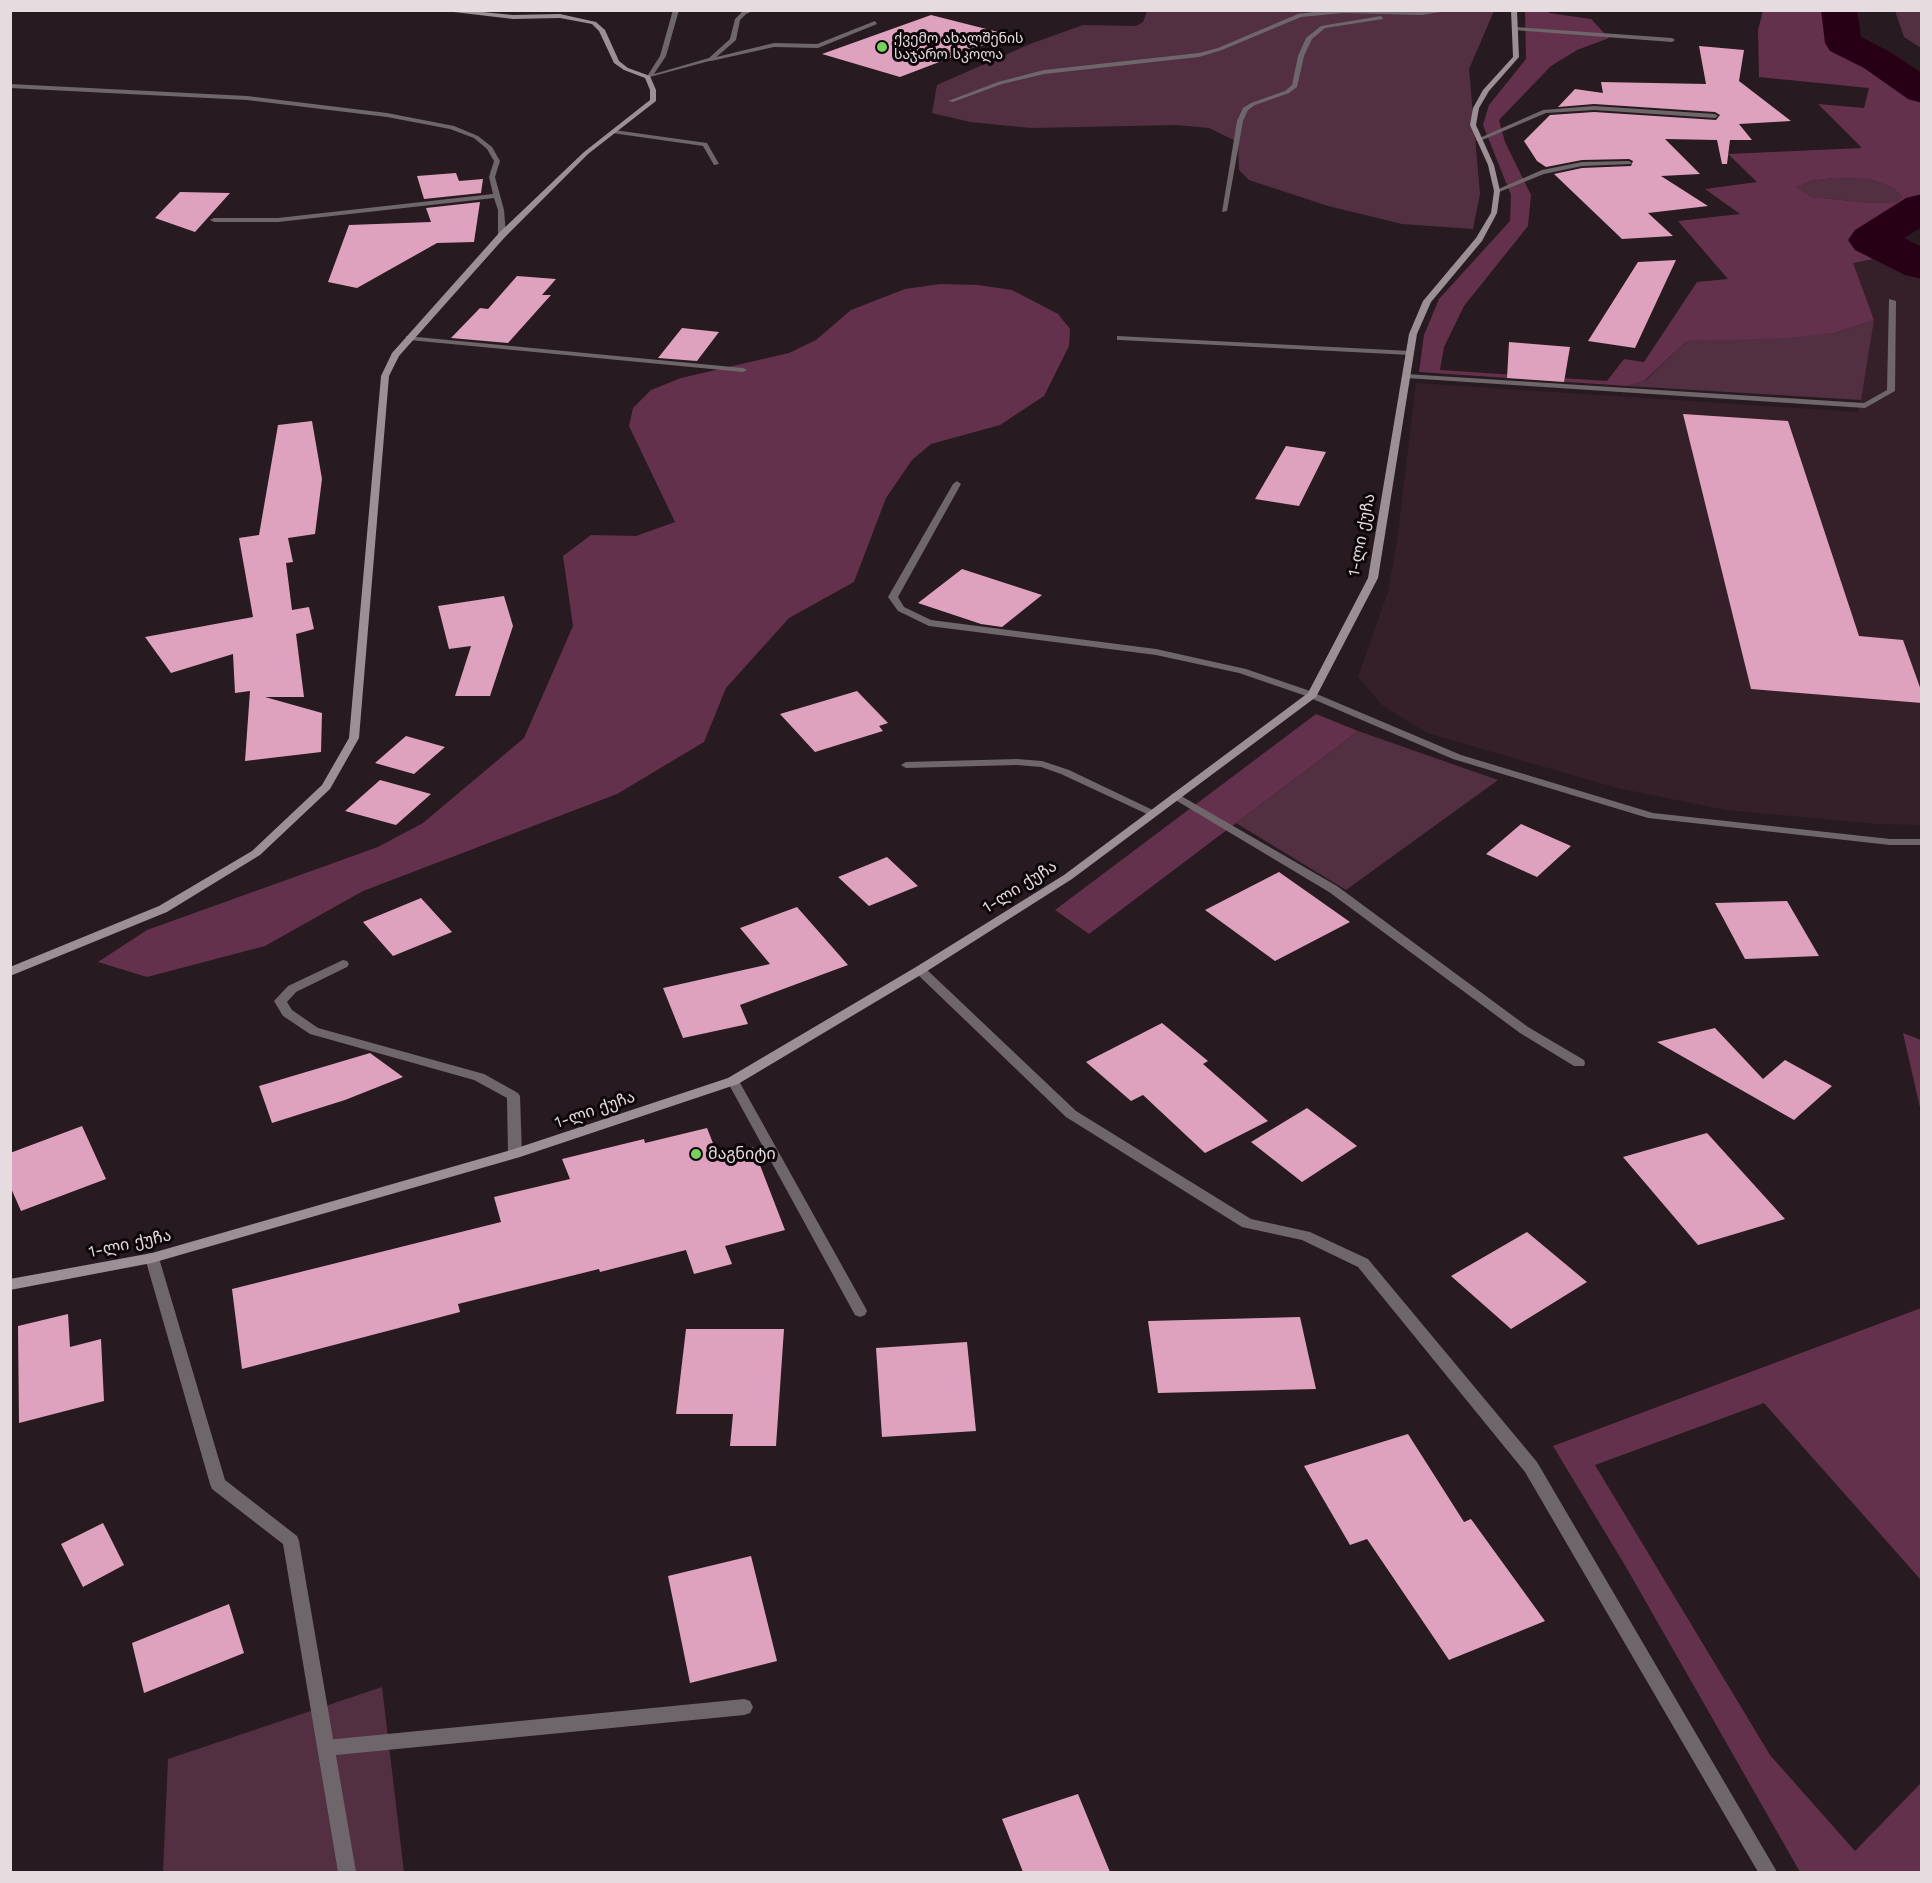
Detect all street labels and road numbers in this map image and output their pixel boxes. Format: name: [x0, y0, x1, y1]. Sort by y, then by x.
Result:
street label: 1-ლი ქუჩა: [1345, 492, 1379, 578]
street label: 1-ლი ქუჩა: [979, 857, 1061, 917]
street label: 1-ლი ქუჩა: [552, 1087, 638, 1133]
street label: 1-ლი ქუჩა: [87, 1226, 173, 1262]

